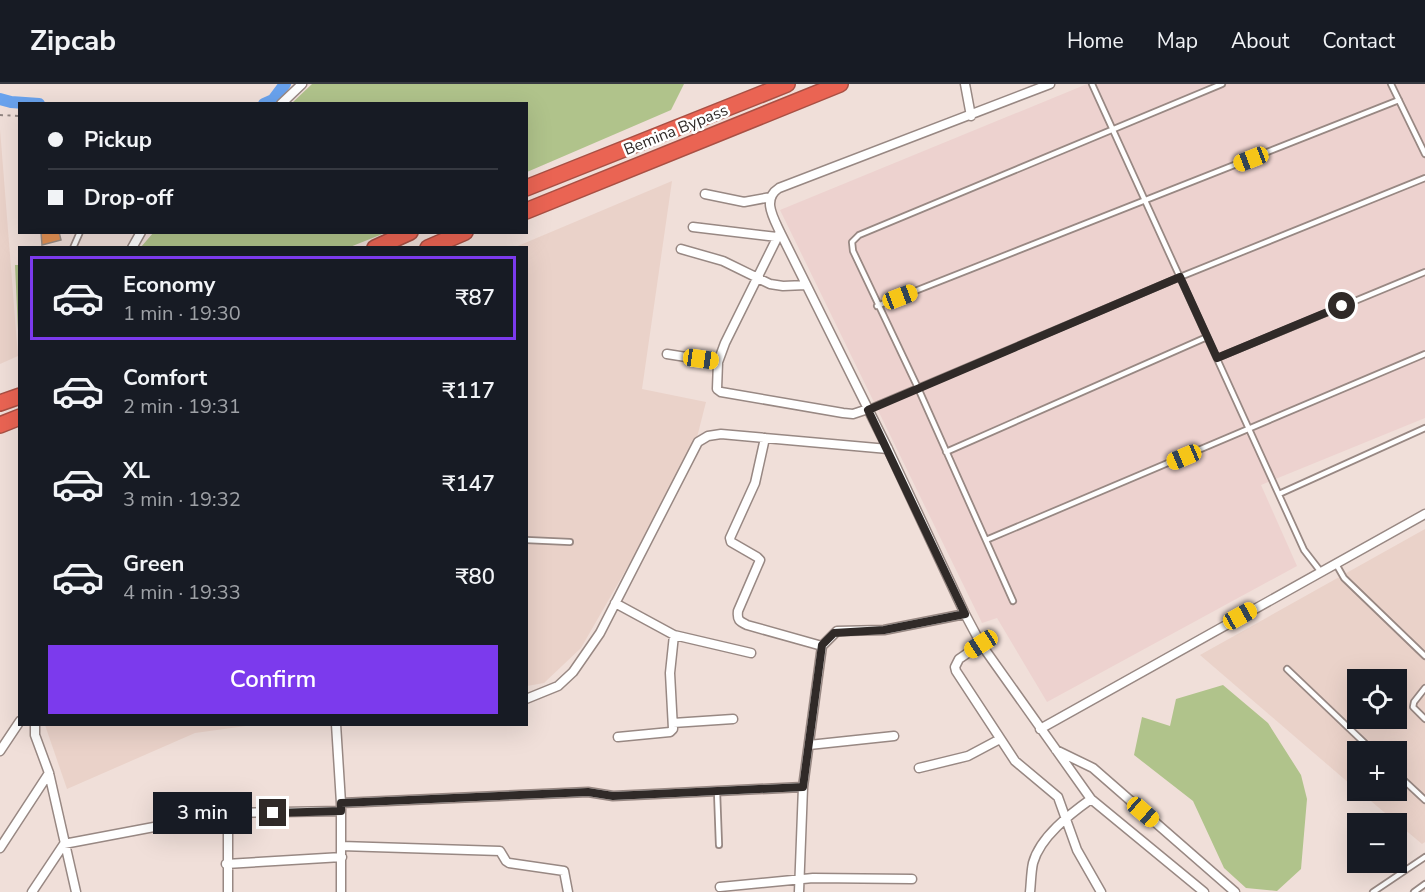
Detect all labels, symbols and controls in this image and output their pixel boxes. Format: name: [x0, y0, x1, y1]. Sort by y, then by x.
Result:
text: Zipcab: [30, 22, 116, 60]
text: Home: [1067, 27, 1124, 55]
text: Map: [1157, 27, 1198, 55]
text: About: [1231, 27, 1289, 55]
text: Contact: [1322, 27, 1395, 55]
street label: Bemina Bypass: [621, 99, 731, 161]
text: Pickup: [84, 125, 152, 155]
car: [1231, 144, 1271, 174]
text: Drop-off: [84, 183, 173, 213]
text: Economy: [123, 270, 215, 300]
icon: car: [51, 271, 105, 325]
car: [880, 282, 920, 312]
text: ₹87: [455, 283, 495, 313]
route start: [1328, 292, 1355, 319]
text: 1 min · 19:30: [123, 300, 241, 327]
car: [682, 348, 720, 370]
text: Comfort: [123, 363, 207, 393]
icon: car: [51, 364, 105, 418]
text: ₹117: [442, 376, 495, 406]
text: 2 min · 19:31: [123, 393, 241, 420]
car: [1164, 442, 1204, 472]
text: XL: [123, 456, 150, 486]
icon: car: [51, 457, 105, 511]
text: ₹147: [442, 469, 495, 499]
text: 3 min · 19:32: [123, 486, 241, 513]
text: Green: [123, 549, 184, 579]
icon: car: [51, 550, 105, 604]
text: ₹80: [455, 562, 495, 592]
text: 4 min · 19:33: [123, 579, 241, 606]
car: [1220, 599, 1260, 633]
car: [961, 627, 1001, 661]
button: Confirm: [48, 645, 498, 714]
map controls: [1347, 669, 1407, 873]
button: locate: [1347, 669, 1407, 729]
button: +: [1347, 741, 1407, 801]
callout: 3 min: [153, 792, 252, 834]
car: [1124, 793, 1162, 831]
text: 3 min: [177, 799, 228, 826]
route end: [259, 799, 286, 826]
button: −: [1347, 813, 1407, 873]

